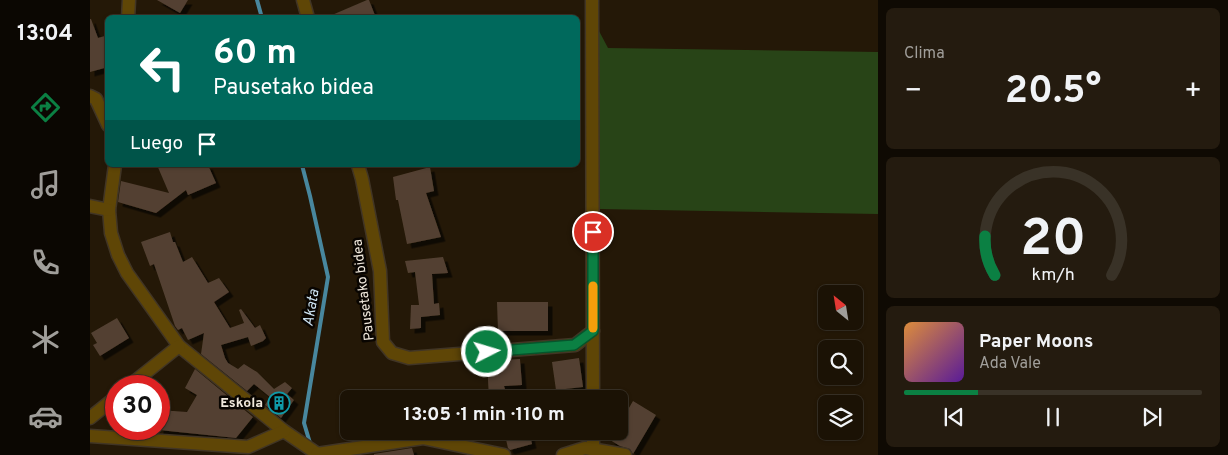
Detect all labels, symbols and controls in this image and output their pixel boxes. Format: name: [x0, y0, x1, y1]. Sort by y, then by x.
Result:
text: 13:04: [17, 21, 73, 48]
text: 60 m: [213, 32, 297, 76]
icon: left: [130, 35, 195, 100]
text: Clima: [904, 44, 945, 64]
text: 20.5°: [1005, 68, 1101, 117]
text: −: [904, 74, 922, 110]
text: +: [1184, 74, 1202, 110]
text: Pausetako bidea: [213, 75, 374, 102]
icon: directions: [28, 90, 63, 125]
icon: arrive: [193, 130, 221, 158]
text: Luego: [130, 132, 183, 156]
icon: music: [28, 167, 63, 202]
text: 20: [1020, 208, 1086, 274]
pin: [572, 211, 614, 253]
icon: arrive: [579, 218, 607, 246]
street label: Pausetako bidea: [349, 238, 379, 342]
icon: phone: [28, 245, 63, 280]
text: km/h: [1031, 264, 1075, 287]
north arrow: [818, 285, 862, 330]
map controls: [818, 285, 863, 440]
water label: Akata: [299, 288, 325, 328]
icon: climate: [28, 322, 63, 357]
position arrow: [460, 325, 512, 377]
text: Paper Moons: [979, 330, 1093, 354]
button: search: [818, 340, 863, 385]
text: Ada Vale: [979, 354, 1041, 374]
speed limit sign: 30: [105, 375, 170, 440]
building icon: Eskola: [267, 391, 291, 415]
place label: Eskola: [220, 395, 263, 412]
button: layers: [818, 395, 863, 440]
icon: car: [28, 399, 63, 434]
text: 13:05 · 1 min · 110 m: [403, 403, 565, 427]
icon: previous: [940, 403, 968, 431]
icon: pause: [1039, 403, 1067, 431]
icon: next: [1138, 403, 1166, 431]

